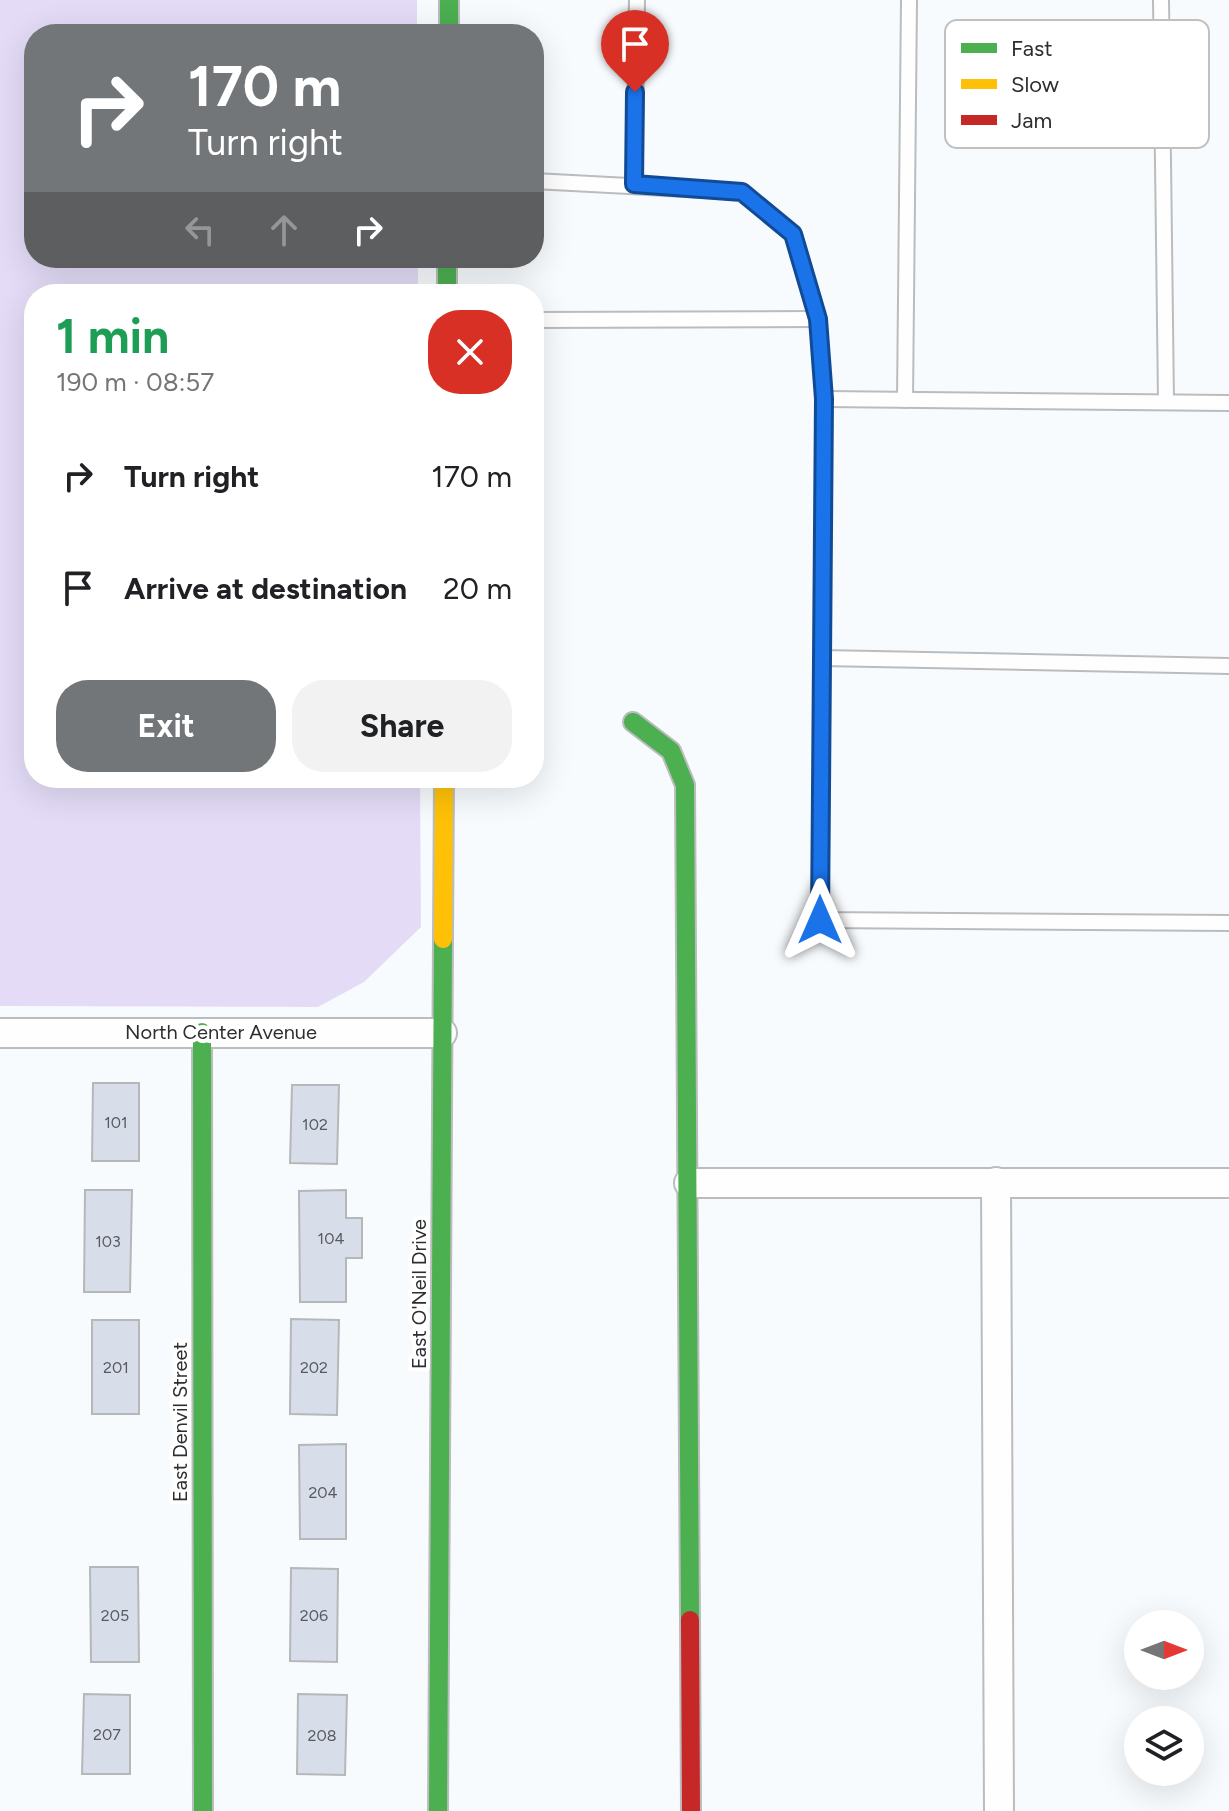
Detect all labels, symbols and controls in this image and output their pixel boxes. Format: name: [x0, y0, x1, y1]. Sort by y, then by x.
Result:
pin: [601, 10, 669, 92]
legend: [945, 20, 1209, 148]
icon: arrive: [613, 22, 657, 66]
text: Fast: [1011, 35, 1053, 62]
text: 170 m: [188, 53, 341, 120]
icon: right: [56, 56, 160, 160]
text: Slow: [1011, 71, 1060, 98]
text: Jam: [1011, 107, 1052, 134]
text: Turn right: [188, 121, 343, 164]
icon: left: [178, 208, 222, 252]
icon: ahead: [262, 208, 306, 252]
icon: right: [346, 208, 390, 252]
text: 1 min: [56, 307, 169, 365]
button: close: [428, 310, 512, 394]
text: 190 m · 08:57: [56, 366, 214, 398]
icon: right: [56, 454, 100, 498]
text: Turn right: [124, 458, 259, 495]
text: 170 m: [431, 458, 512, 495]
icon: arrive: [56, 566, 100, 610]
text: Arrive at destination: [124, 570, 407, 607]
text: 20 m: [443, 570, 512, 607]
button: Exit: [56, 680, 276, 772]
button: Share: [292, 680, 512, 772]
position arrow: [778, 878, 862, 962]
street label: North Center Avenue: [125, 1020, 317, 1044]
house number: 101: [104, 1113, 128, 1132]
house number: 102: [302, 1115, 328, 1134]
street label: East O'Neil Drive: [407, 1219, 431, 1369]
house number: 104: [318, 1229, 344, 1248]
house number: 103: [95, 1232, 121, 1251]
street label: East Denvil Street: [168, 1342, 192, 1502]
house number: 201: [103, 1358, 129, 1377]
house number: 202: [300, 1358, 328, 1377]
house number: 204: [308, 1483, 338, 1502]
house number: 205: [101, 1606, 129, 1625]
house number: 206: [300, 1606, 328, 1625]
north arrow: [1124, 1610, 1204, 1690]
map controls: [1124, 1610, 1204, 1786]
button: layers: [1124, 1706, 1204, 1786]
house number: 207: [93, 1725, 121, 1744]
house number: 208: [307, 1726, 337, 1745]

